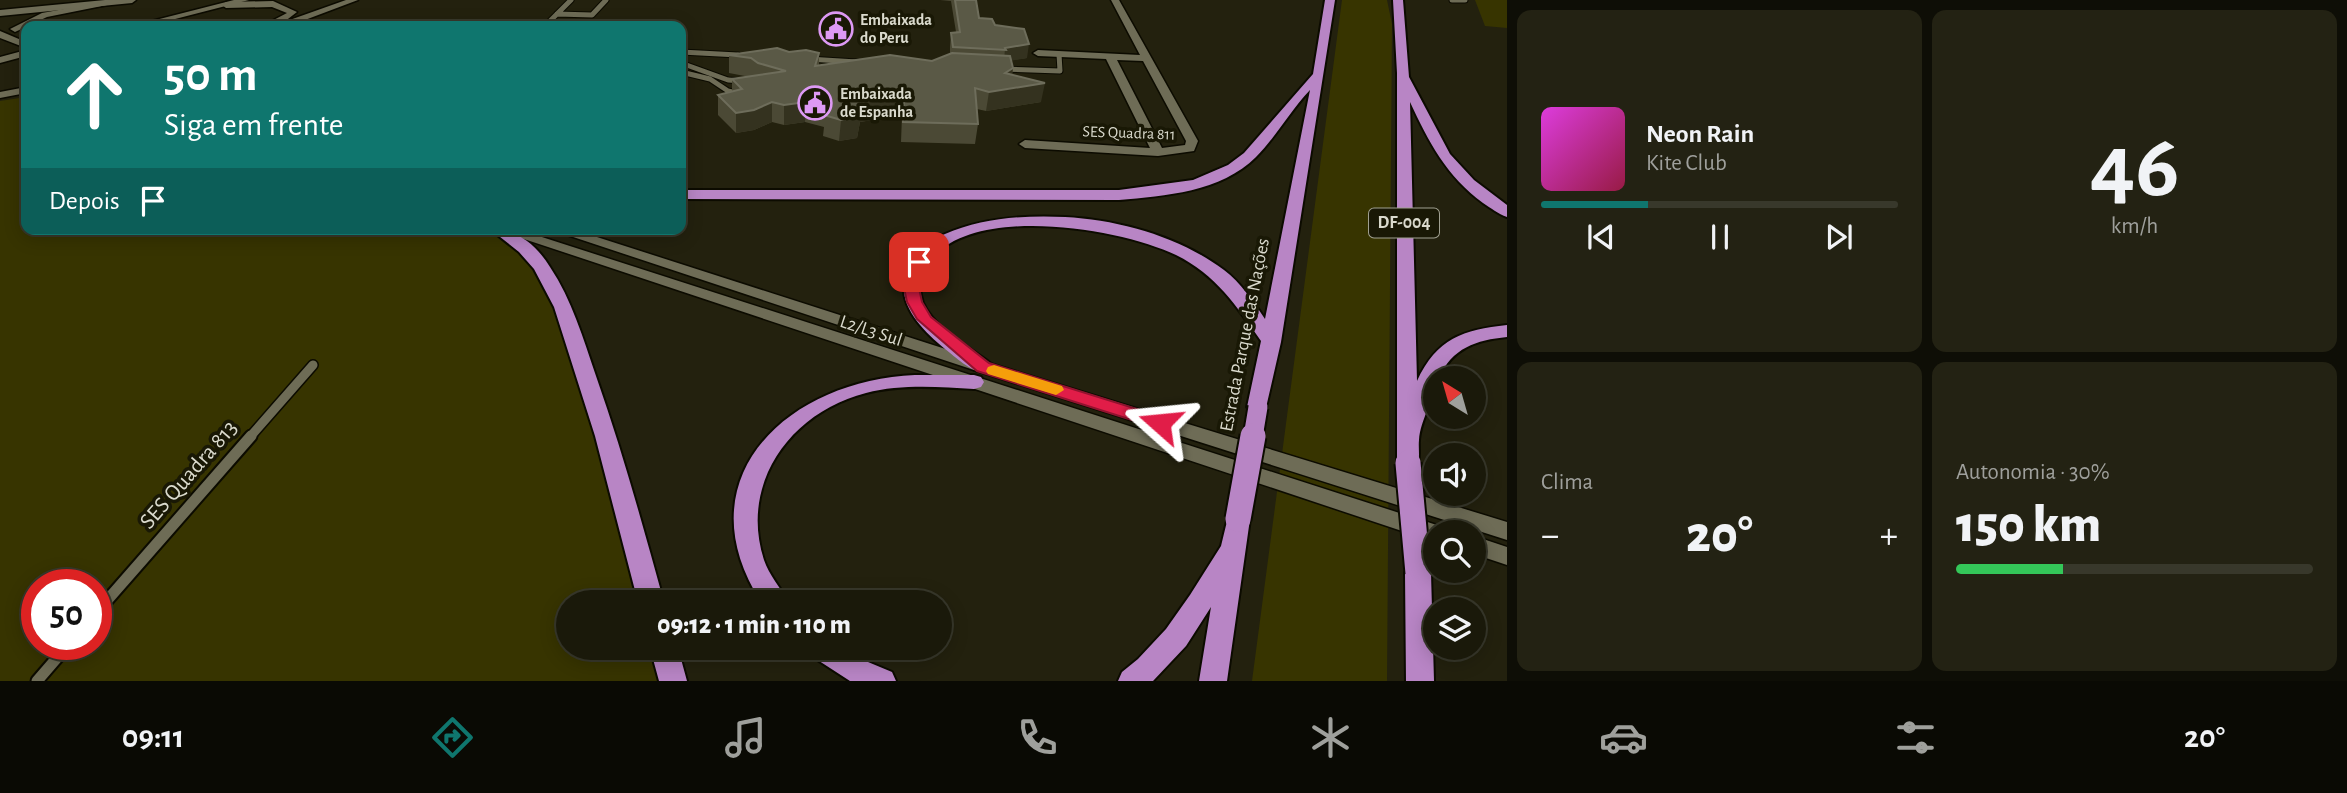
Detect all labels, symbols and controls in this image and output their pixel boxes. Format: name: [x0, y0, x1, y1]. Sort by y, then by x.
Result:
public building icon: Embaixada do Peru: [817, 10, 855, 48]
place label: Embaixada do Peru: [860, 12, 932, 46]
icon: ahead: [49, 49, 140, 140]
text: 50 m: [164, 51, 258, 100]
public building icon: Embaixada de Espanha: [796, 84, 834, 122]
place label: Embaixada de Espanha: [840, 86, 914, 120]
text: Siga em frente: [164, 109, 344, 141]
text: Neon Rain: [1646, 121, 1754, 147]
text: 46: [2090, 122, 2179, 213]
street label: SES Quadra 811: [1082, 123, 1176, 144]
text: Kite Club: [1646, 152, 1727, 175]
icon: arrive: [134, 182, 172, 220]
text: Depois: [49, 188, 120, 214]
road number: DF-004: [1369, 208, 1439, 238]
text: km/h: [2111, 215, 2158, 238]
icon: previous: [1582, 218, 1620, 256]
icon: pause: [1701, 218, 1739, 256]
icon: next: [1820, 218, 1858, 256]
pin: [889, 232, 949, 292]
street label: Estrada Parque das Nações: [1217, 237, 1273, 433]
icon: arrive: [900, 243, 938, 281]
street label: L2/L3 Sul: [838, 312, 904, 350]
north arrow: [1423, 366, 1486, 429]
map controls: [1423, 366, 1486, 660]
position arrow: [1123, 386, 1197, 460]
street label: SES Quadra 813: [136, 416, 242, 534]
button: sound: [1423, 443, 1486, 506]
text: Autonomia · 30%: [1956, 461, 2110, 484]
text: Clima: [1541, 471, 1593, 494]
text: 150 km: [1956, 499, 2101, 551]
text: 20°: [1686, 509, 1753, 561]
text: −: [1541, 517, 1559, 555]
text: +: [1880, 517, 1898, 555]
button: search: [1423, 520, 1486, 583]
speed limit sign: 50: [21, 569, 112, 660]
button: layers: [1423, 597, 1486, 660]
text: 09:12 · 1 min · 110 m: [657, 612, 851, 638]
icon: directions: [428, 713, 477, 762]
icon: music: [721, 713, 770, 762]
icon: phone: [1013, 713, 1062, 762]
icon: climate: [1306, 713, 1355, 762]
icon: car: [1599, 713, 1648, 762]
icon: filters: [1891, 713, 1940, 762]
text: 09:11: [122, 721, 184, 753]
text: 20°: [2184, 721, 2225, 753]

